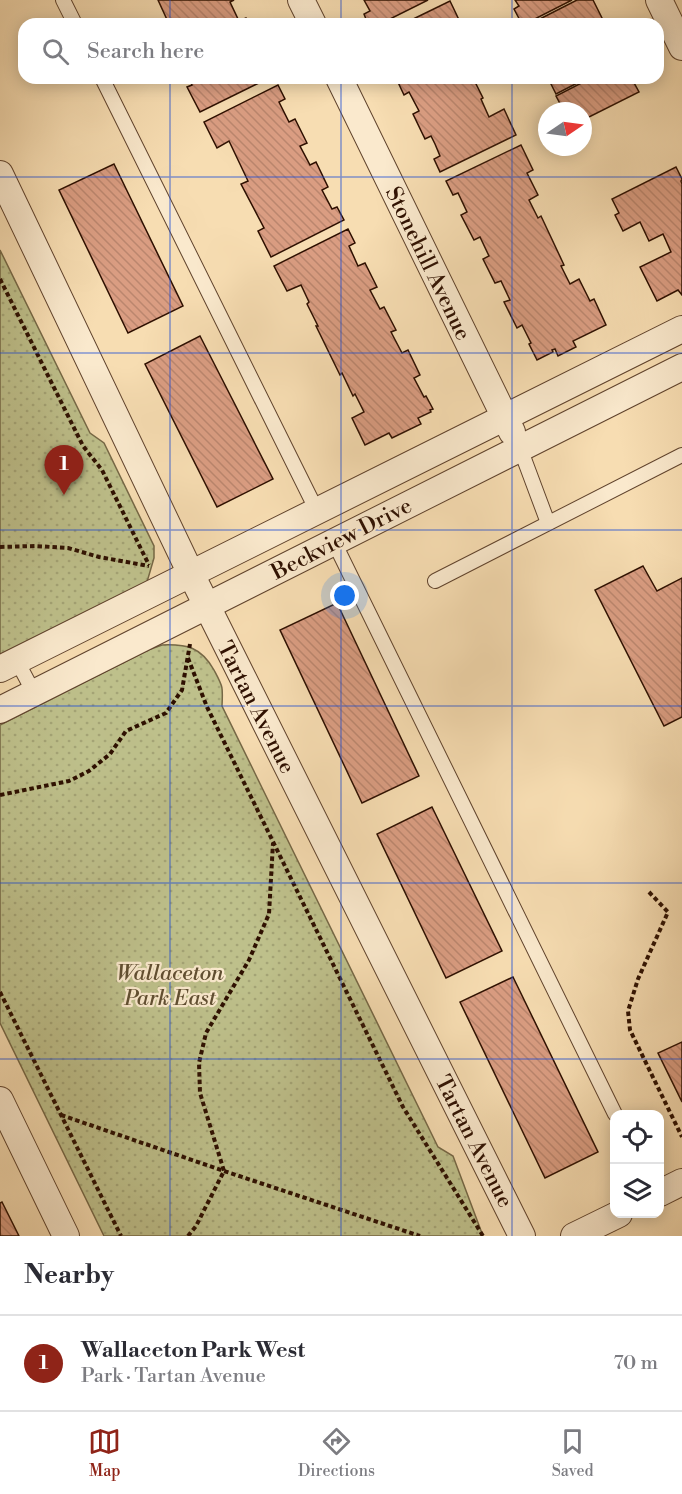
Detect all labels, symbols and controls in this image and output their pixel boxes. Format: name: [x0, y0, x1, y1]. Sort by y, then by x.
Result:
search box: [18, 18, 664, 84]
icon: search: [39, 35, 72, 68]
text: Search here: [87, 38, 204, 65]
north arrow: [538, 102, 592, 156]
street label: Stonehill Avenue: [379, 183, 476, 345]
pin: 1: [44, 446, 84, 495]
street label: Beckview Drive: [266, 492, 416, 587]
your location: [330, 581, 359, 610]
street label: Tartan Avenue: [211, 637, 301, 778]
park label: Wallaceton Park East: [116, 960, 224, 1012]
street label: Tartan Avenue: [429, 1071, 519, 1212]
map controls: [610, 1110, 664, 1218]
button: locate: [610, 1110, 664, 1164]
button: layers: [610, 1164, 664, 1218]
text: Nearby: [24, 1259, 114, 1291]
text: Wallaceton Park West: [81, 1337, 305, 1364]
text: 1: [39, 1351, 48, 1376]
text: 70 m: [614, 1351, 658, 1376]
text: Park · Tartan Avenue: [81, 1364, 266, 1389]
tab: Map: [88, 1425, 121, 1481]
tab: Directions: [298, 1425, 375, 1481]
tab: Saved: [552, 1425, 594, 1481]

